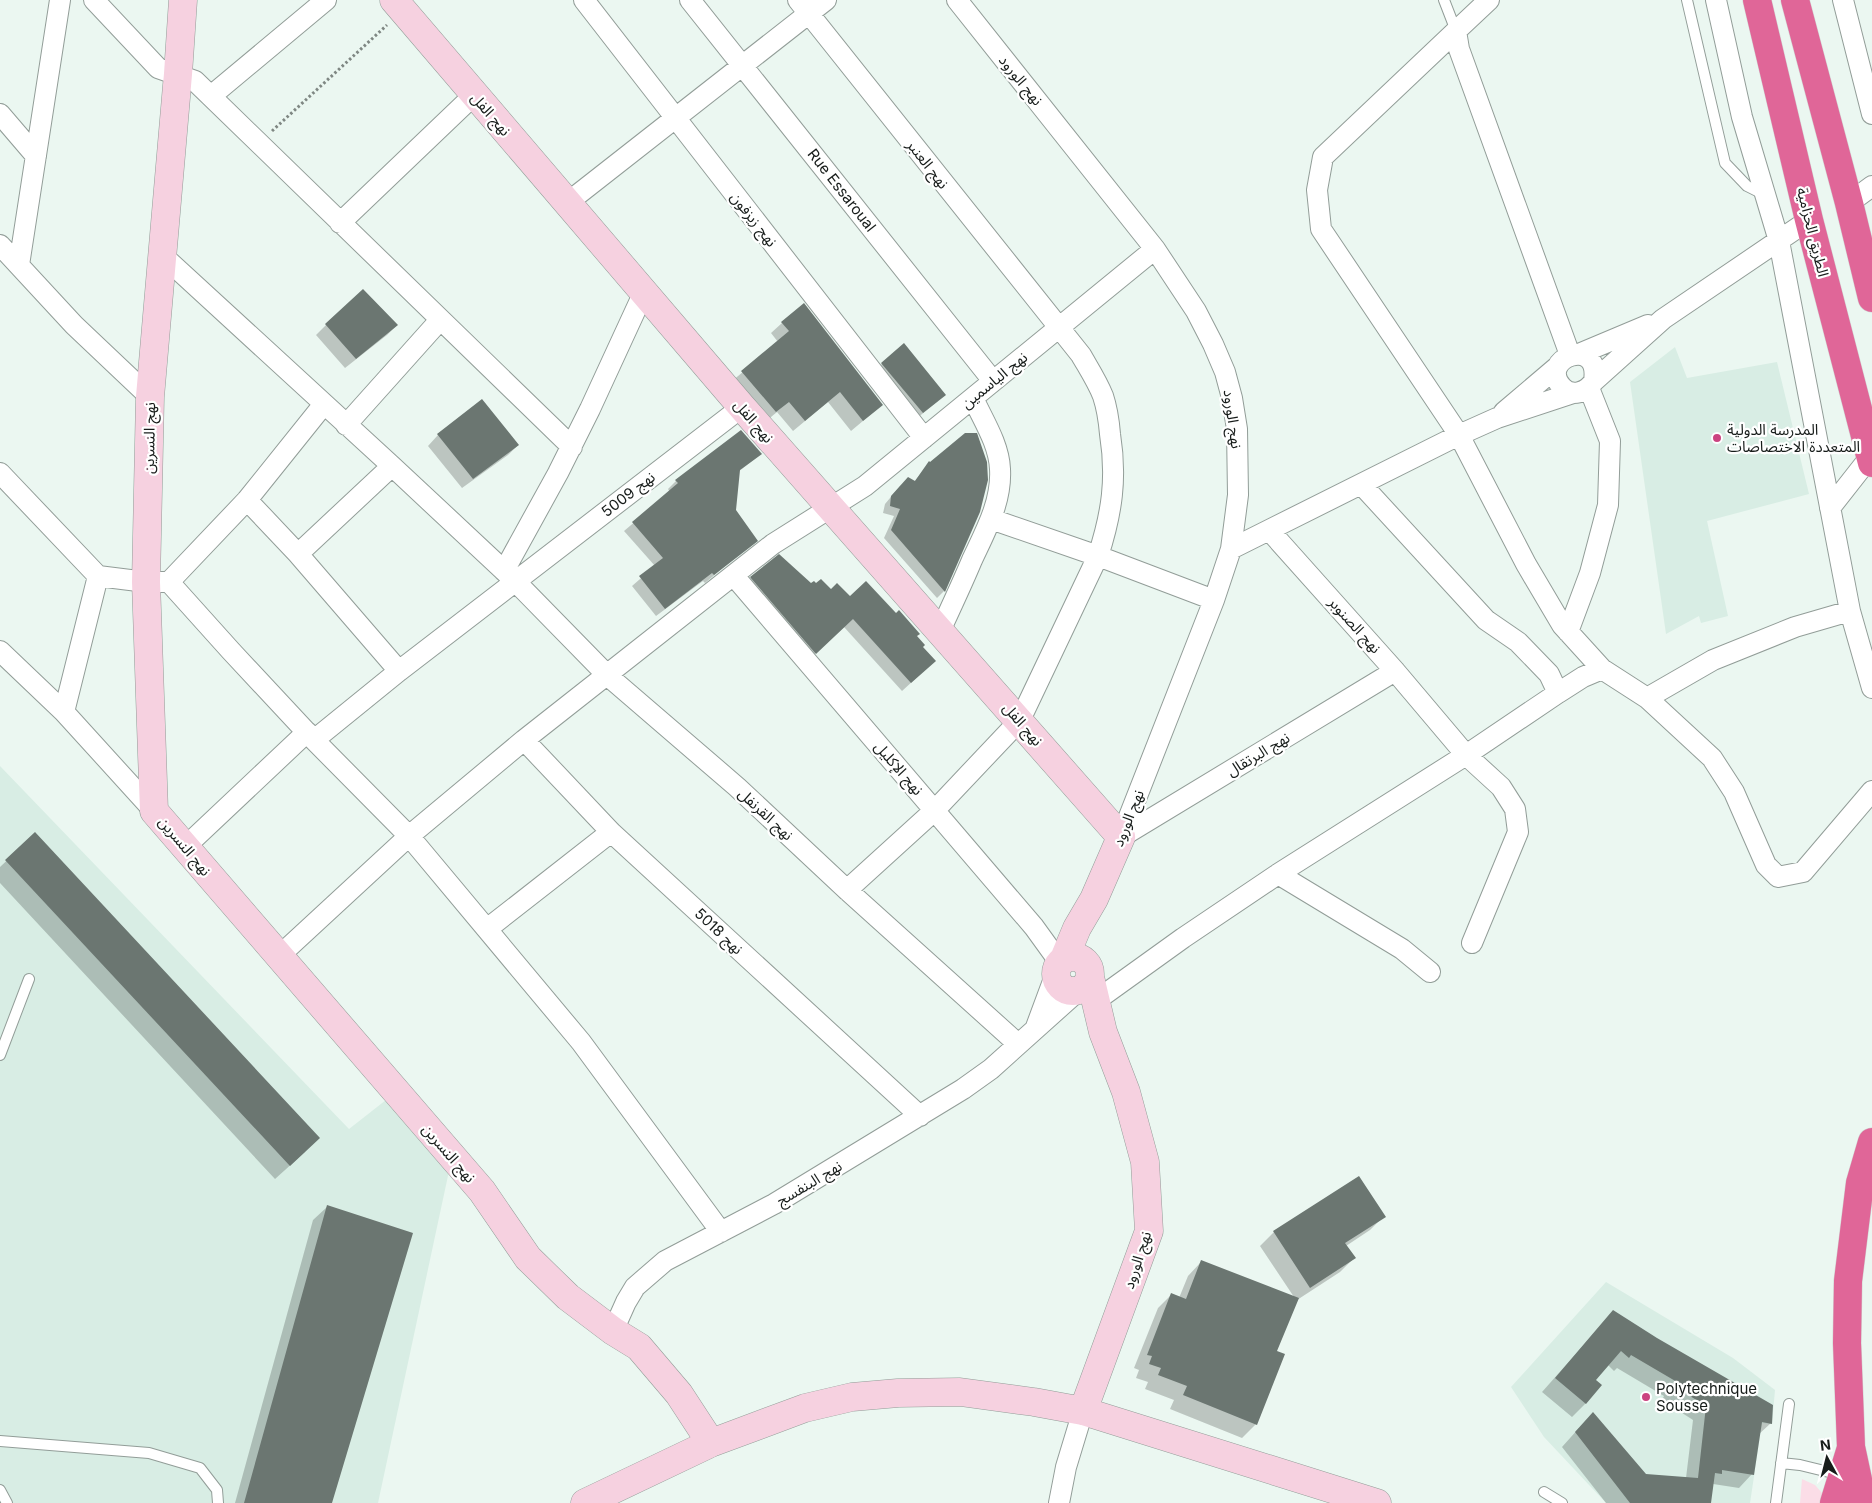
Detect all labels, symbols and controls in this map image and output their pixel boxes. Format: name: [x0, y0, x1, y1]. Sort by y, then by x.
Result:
street label: نهج الورود: [993, 51, 1047, 111]
street label: نهج الفل: [465, 88, 515, 142]
street label: نهج العنبر: [900, 135, 953, 194]
street label: Rue Essaroual: [804, 145, 880, 235]
street label: الطريق الحزامية: [1792, 185, 1833, 279]
street label: نهج زيزفون: [724, 188, 781, 252]
street label: نهج الياسمين: [957, 347, 1033, 415]
street label: نهج الورود: [1216, 388, 1247, 450]
street label: نهج الفل: [728, 395, 778, 449]
street label: نهج النسرين: [139, 402, 162, 474]
place label: المدرسة الدولية المتعددة الاختصاصات: [1727, 420, 1860, 456]
marker: المدرسة الدولية المتعددة الاختصاصات: [1711, 432, 1723, 444]
street label: نهج 5009: [597, 467, 661, 523]
street label: نهج الصنوبر: [1322, 592, 1385, 659]
street label: نهج الفل: [997, 698, 1047, 752]
street label: نهج البرتقال: [1223, 728, 1295, 783]
street label: نهج الإكليل: [868, 737, 928, 801]
street label: نهج القرنفل: [732, 784, 797, 846]
street label: نهج الورود: [1108, 787, 1151, 850]
street label: نهج النسرين: [152, 812, 215, 882]
street label: نهج 5018: [689, 904, 747, 960]
street label: نهج النسرين: [416, 1120, 480, 1188]
street label: نهج البنفسج: [773, 1156, 847, 1213]
street label: نهج الورود: [1119, 1229, 1158, 1292]
place label: Polytechnique Sousse: [1656, 1379, 1757, 1415]
marker: Polytechnique Sousse: [1640, 1391, 1652, 1403]
north arrow: [1802, 1433, 1852, 1483]
text: N: [1819, 1436, 1832, 1454]

